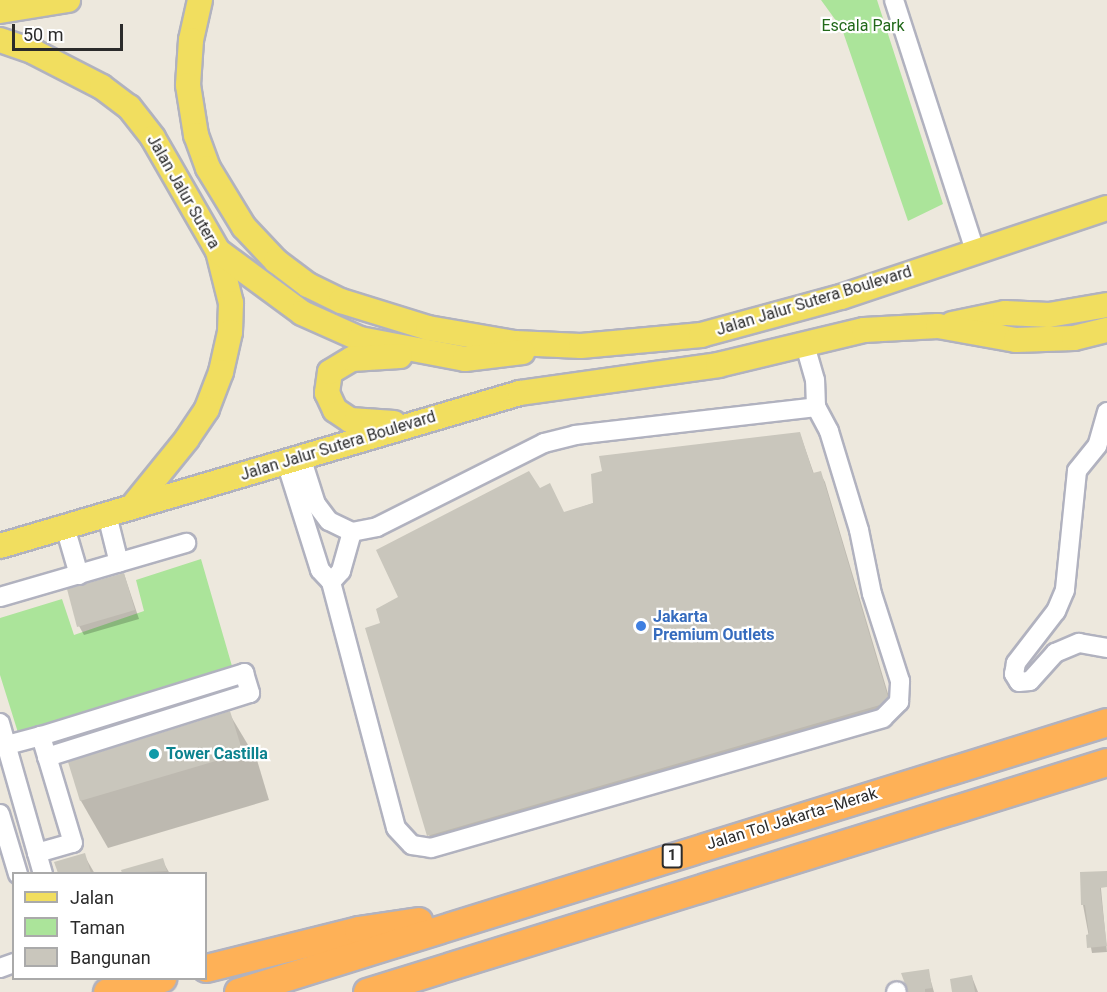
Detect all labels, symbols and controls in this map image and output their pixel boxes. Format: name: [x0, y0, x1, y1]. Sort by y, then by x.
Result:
scale bar: [15, 12, 126, 50]
park label: Escala Park: [821, 16, 905, 36]
text: 50 m: [23, 24, 63, 45]
street label: Jalan Jalur Sutera: [143, 132, 223, 252]
street label: Jalan Jalur Sutera Boulevard: [714, 262, 914, 340]
street label: Jalan Jalur Sutera Boulevard: [238, 407, 438, 485]
place label: Jakarta Premium Outlets: [653, 607, 774, 645]
marker: Jakarta Premium Outlets: [634, 619, 648, 633]
place label: Tower Castilla: [166, 744, 268, 764]
marker: Tower Castilla: [147, 747, 161, 761]
street label: Jalan Tol Jakarta–Merak: [704, 784, 880, 854]
road number: 1: [662, 844, 682, 868]
legend: [12, 872, 207, 980]
text: Jalan: [70, 887, 114, 908]
text: Taman: [70, 917, 125, 938]
text: Bangunan: [70, 947, 151, 968]

